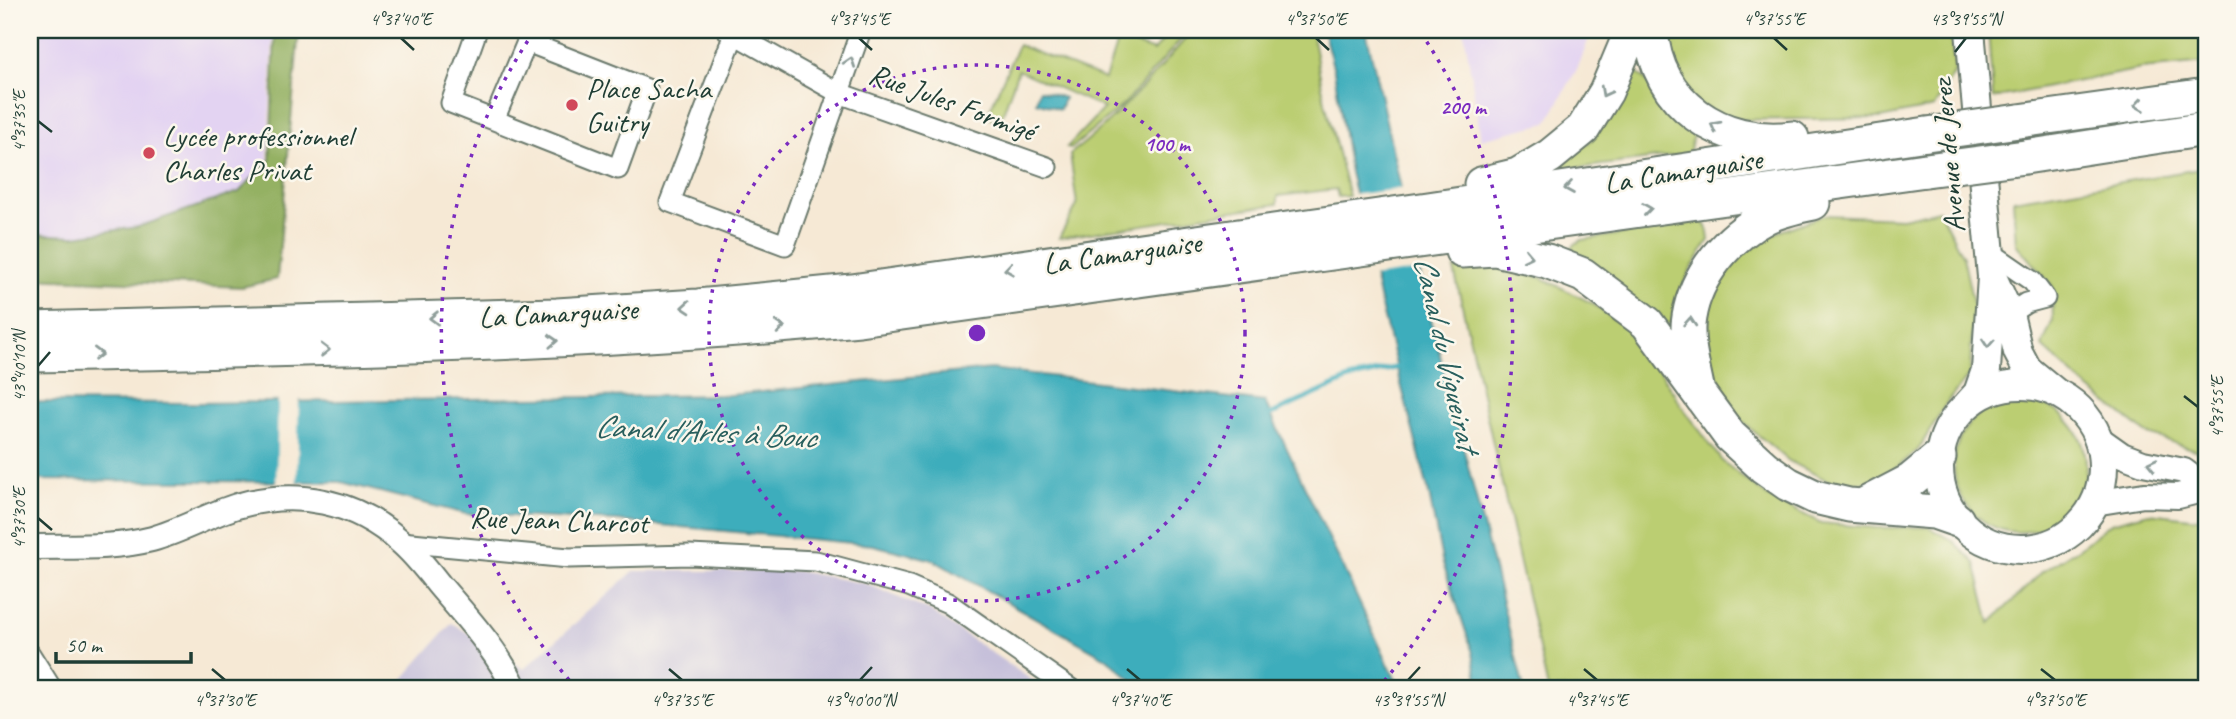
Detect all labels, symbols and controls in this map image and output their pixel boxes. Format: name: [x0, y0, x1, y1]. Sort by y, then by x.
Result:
text: 4°37'40"E: [370, 8, 434, 30]
text: 4°37'45"E: [828, 8, 892, 30]
text: 4°37'50"E: [1285, 8, 1349, 30]
text: 4°37'55"E: [1743, 8, 1807, 30]
text: 43°39'55"N: [1931, 8, 2005, 30]
street label: Rue Jules Formigé: [864, 54, 1044, 151]
one-way arrow: [842, 56, 856, 68]
place label: Place Sacha Guitry: [586, 69, 713, 141]
street label: Avenue de Jerez: [1922, 75, 1974, 234]
one-way arrow: [1600, 85, 1613, 98]
text: 4°37'35"E: [8, 88, 30, 152]
text: 200 m: [1440, 94, 1488, 120]
marker: Place Sacha Guitry: [564, 97, 580, 113]
one-way arrow: [2133, 97, 2145, 112]
place label: Lycée professionnel Charles Privat: [163, 117, 357, 189]
one-way arrow: [1710, 121, 1722, 134]
text: 100 m: [1144, 131, 1192, 157]
street label: La Camarguaise: [1602, 139, 1767, 202]
marker: Lycée professionnel Charles Privat: [141, 145, 157, 161]
one-way arrow: [1563, 180, 1575, 195]
one-way arrow: [1641, 202, 1652, 217]
street label: La Camarguaise: [1041, 223, 1206, 283]
one-way arrow: [1522, 248, 1534, 263]
water label: Canal du Vigueirat: [1404, 252, 1491, 462]
one-way arrow: [1004, 261, 1015, 276]
street label: La Camarguaise: [478, 290, 641, 336]
one-way arrow: [680, 299, 691, 314]
one-way arrow: [429, 310, 439, 326]
one-way arrow: [1683, 316, 1698, 327]
one-way arrow: [775, 320, 786, 335]
centre of rings: [965, 321, 989, 345]
text: 43°40'10"N: [8, 327, 30, 401]
one-way arrow: [548, 333, 559, 348]
one-way arrow: [1981, 338, 1996, 349]
one-way arrow: [321, 342, 331, 358]
one-way arrow: [93, 346, 104, 362]
text: 4°37'55"E: [2206, 374, 2228, 438]
water label: Canal d'Arles à Bouc: [594, 405, 820, 458]
one-way arrow: [2146, 458, 2158, 473]
text: 4°37'30"E: [8, 485, 30, 549]
street label: Rue Jean Charcot: [469, 498, 652, 542]
scale bar: [56, 621, 191, 665]
text: 50 m: [66, 632, 104, 658]
text: 4°37'30"E: [194, 689, 258, 711]
text: 4°37'35"E: [651, 689, 715, 711]
text: 43°40'00"N: [825, 689, 899, 711]
text: 4°37'40"E: [1109, 689, 1173, 711]
text: 43°39'55"N: [1373, 689, 1447, 711]
text: 4°37'45"E: [1566, 689, 1630, 711]
text: 4°37'50"E: [2024, 689, 2088, 711]

